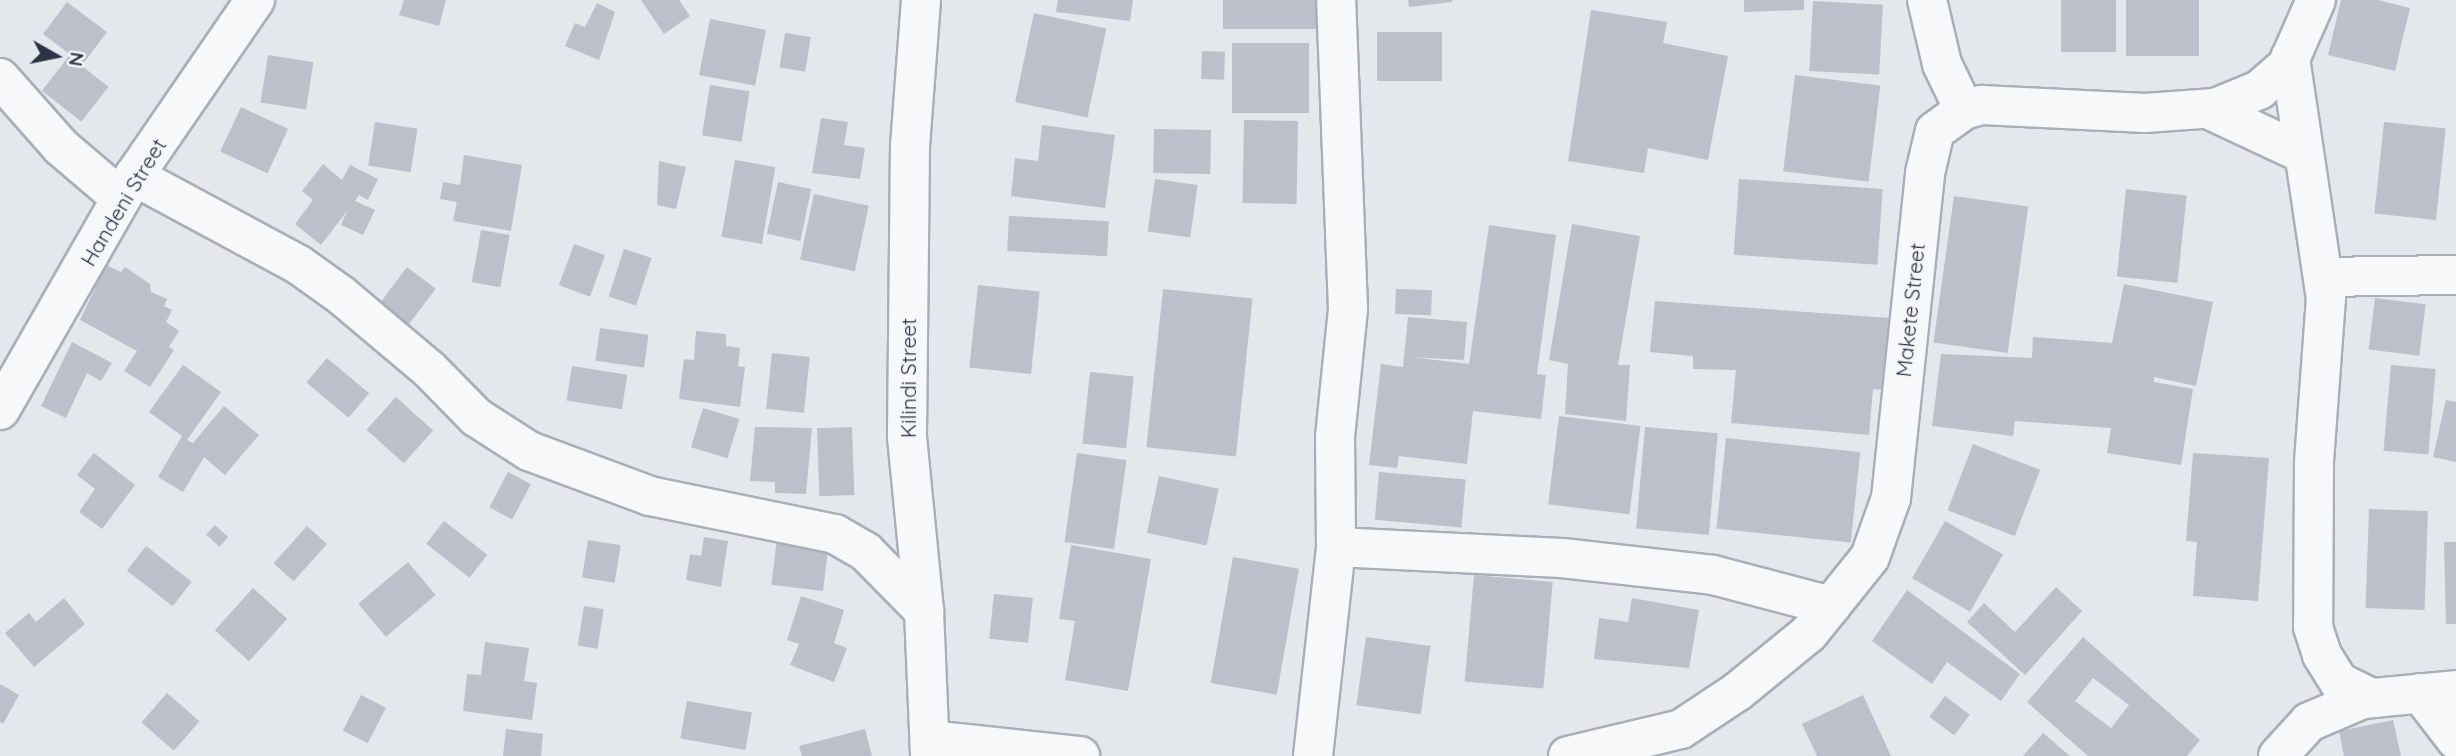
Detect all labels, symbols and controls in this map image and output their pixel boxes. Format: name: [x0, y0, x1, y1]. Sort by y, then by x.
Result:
north arrow: [21, 21, 91, 91]
text: N: [64, 51, 90, 68]
street label: Handeni Street: [75, 134, 171, 270]
street label: Makete Street: [1890, 242, 1930, 378]
street label: Kilindi Street: [895, 318, 921, 438]

